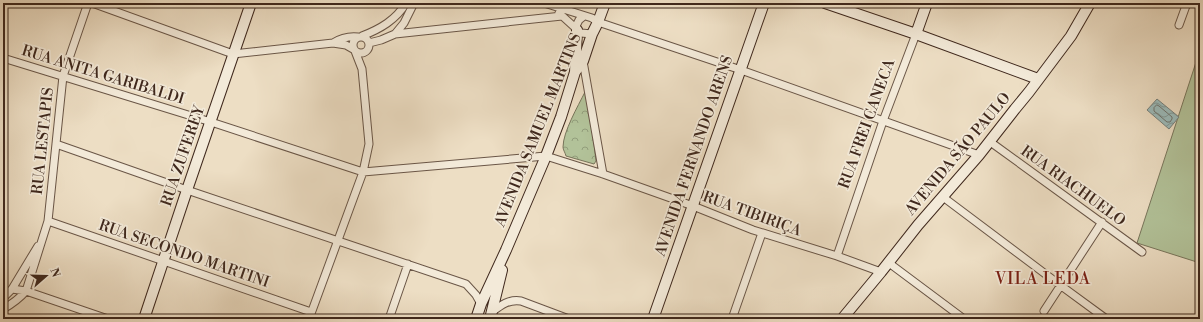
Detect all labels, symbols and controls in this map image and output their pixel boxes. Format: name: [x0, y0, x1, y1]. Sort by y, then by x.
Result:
street label: AVENIDA SAMUEL MARTINS: [490, 30, 586, 230]
street label: RUA ANITA GARIBALDI: [19, 41, 187, 109]
street label: AVENIDA FERNANDO ARENS: [650, 53, 737, 260]
street label: RUA FREI CANECA: [835, 56, 900, 191]
street label: RUA LESTAPIS: [28, 86, 58, 196]
street label: AVENIDA SÃO PAULO: [900, 88, 1015, 220]
street label: RUA ZUFEREY: [157, 102, 209, 209]
street label: RUA RIACHUELO: [1017, 142, 1129, 231]
street label: RUA TIBIRIÇA: [700, 187, 805, 241]
street label: RUA SECONDO MARTINI: [96, 216, 272, 292]
north arrow: [26, 256, 66, 296]
text: N: [46, 266, 63, 280]
district label: VILA LEDA: [994, 269, 1091, 289]

